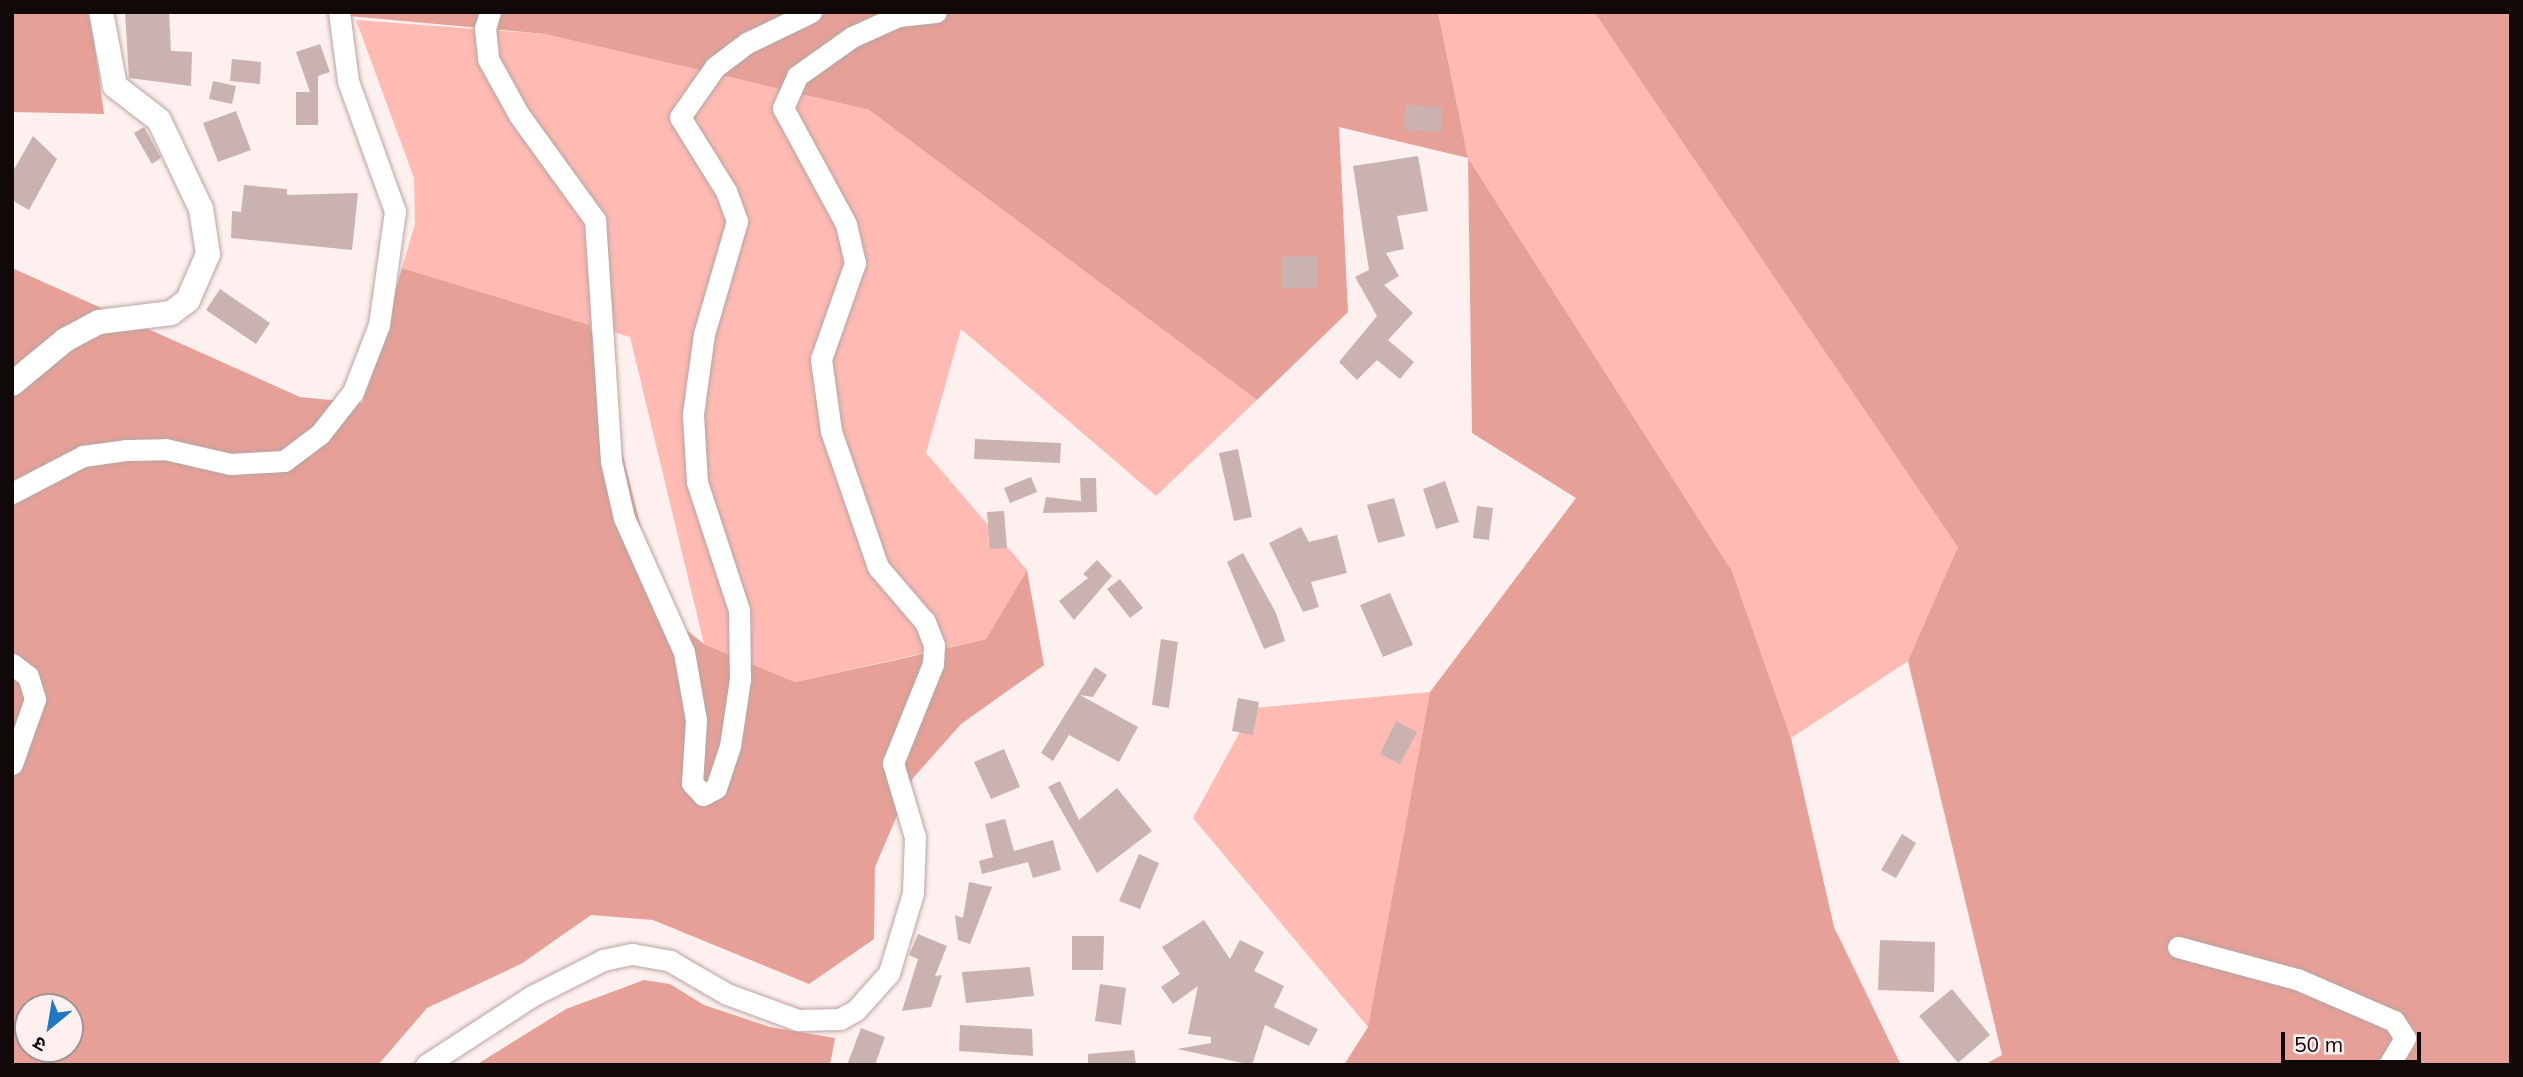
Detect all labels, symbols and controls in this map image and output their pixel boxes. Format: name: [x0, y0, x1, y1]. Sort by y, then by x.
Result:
north arrow: [14, 993, 84, 1063]
scale bar: [2285, 1018, 2425, 1062]
text: उ: [29, 1031, 50, 1058]
text: 50 m: [2294, 1031, 2343, 1057]

